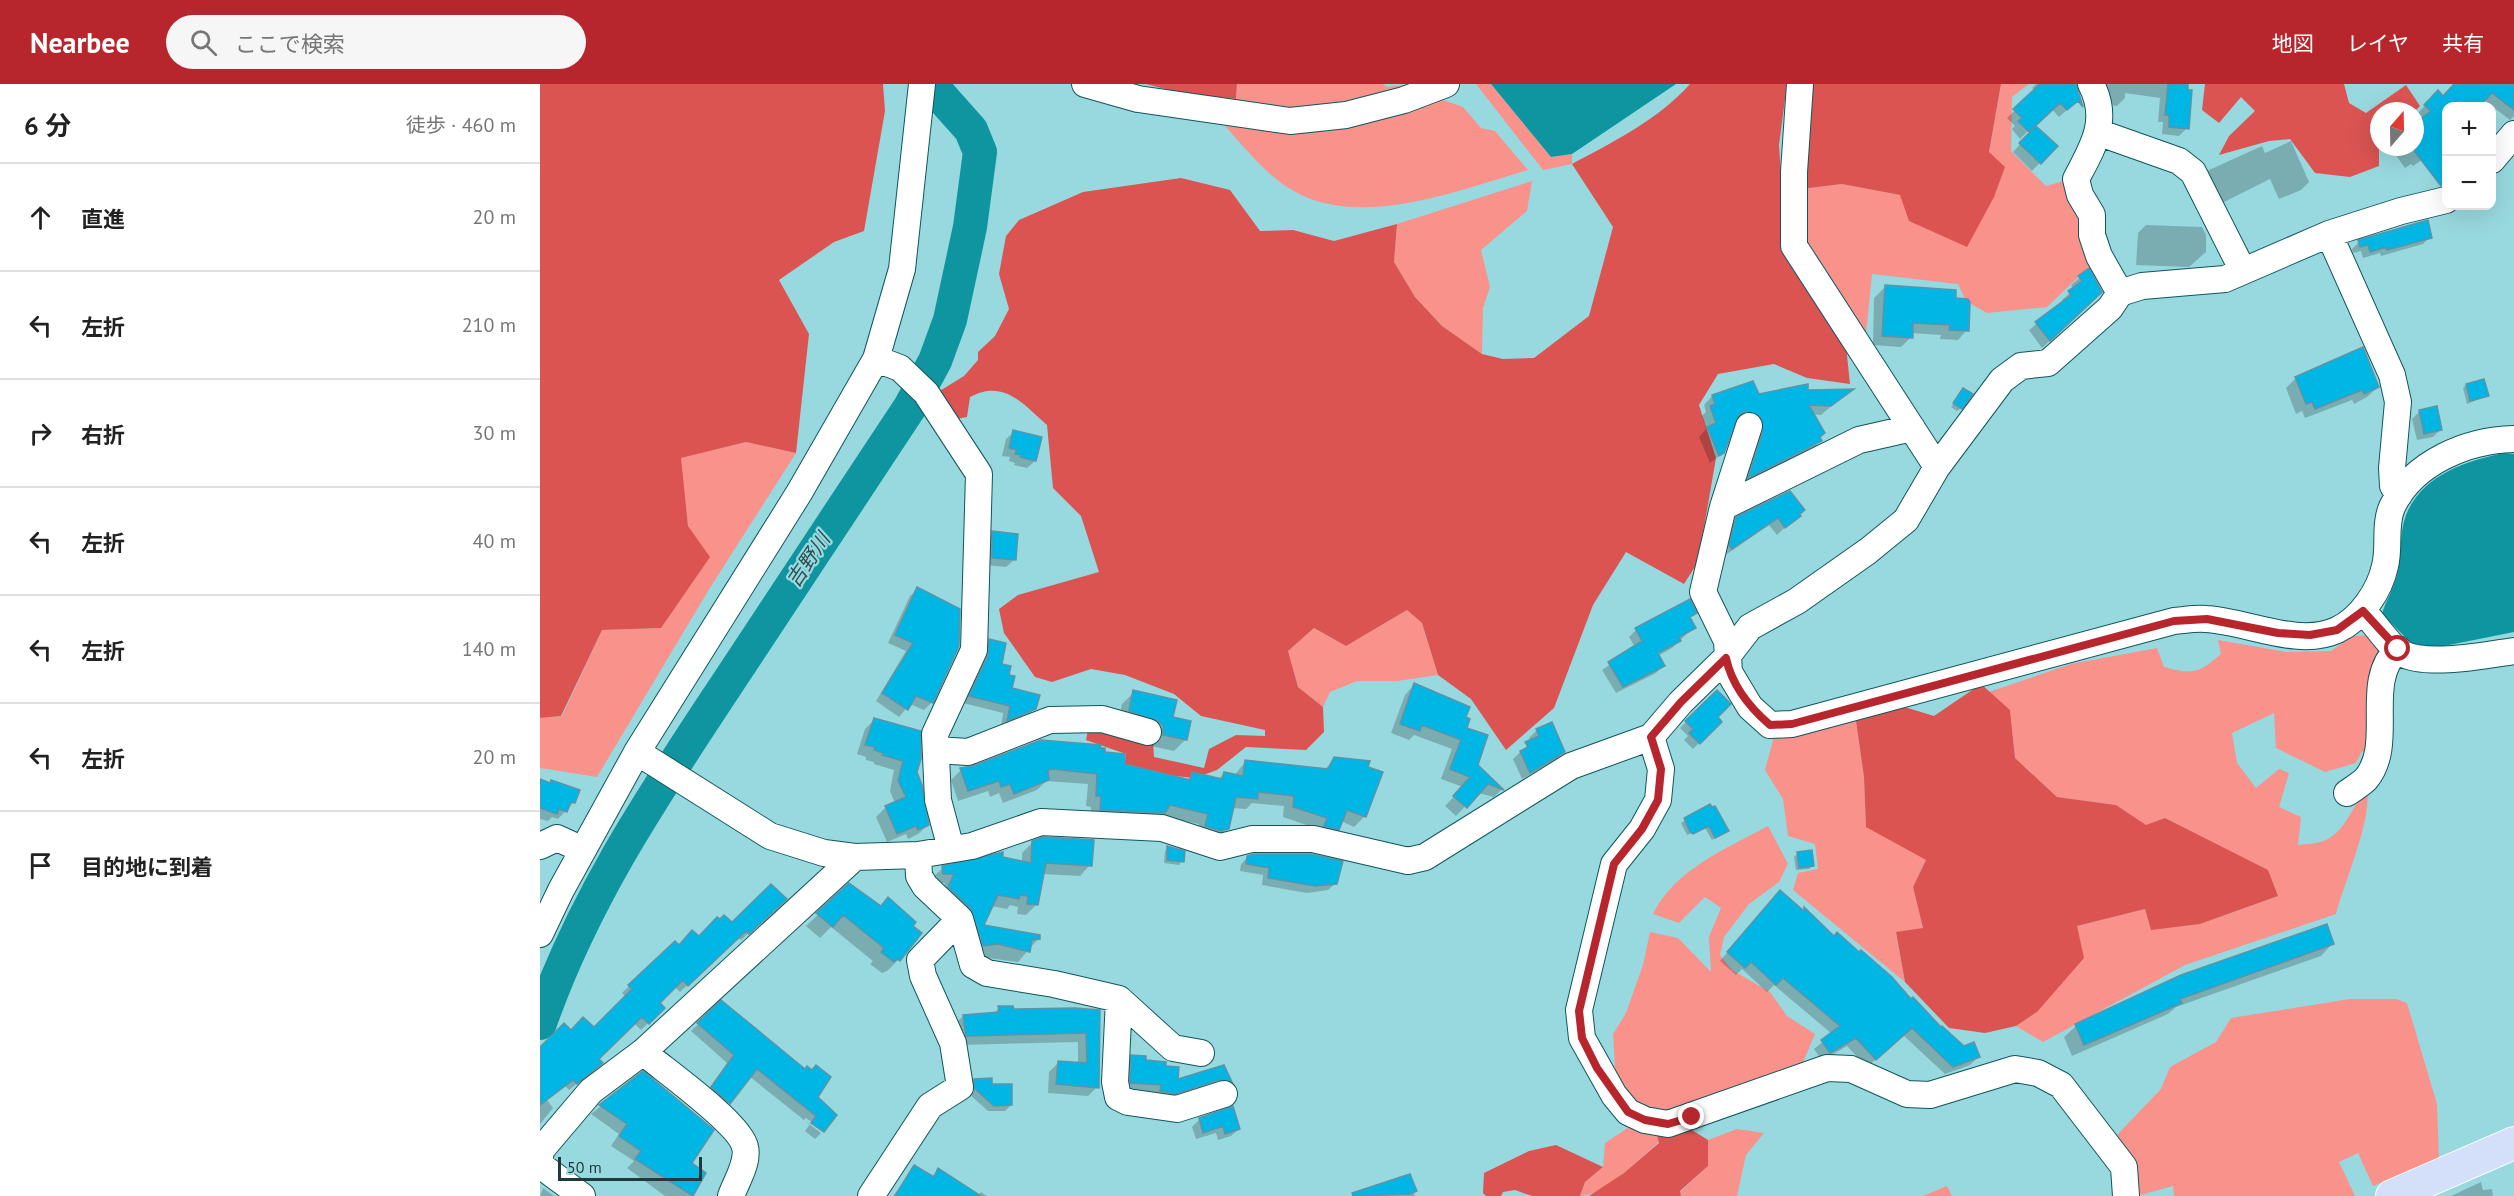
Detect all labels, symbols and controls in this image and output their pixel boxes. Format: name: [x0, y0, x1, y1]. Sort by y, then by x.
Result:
search box: [166, 15, 586, 69]
text: Nearbee: [30, 24, 130, 61]
icon: search: [187, 26, 220, 59]
text: ここで検索: [235, 30, 345, 58]
text: 地図: [2272, 30, 2314, 57]
text: レイヤ: [2347, 30, 2409, 57]
text: 共有: [2442, 30, 2484, 57]
north arrow: [2370, 102, 2424, 156]
map controls: [2442, 102, 2496, 210]
button: +: [2442, 102, 2496, 156]
text: 6 分: [24, 109, 71, 142]
text: 徒歩 · 460 m: [406, 112, 516, 138]
button: −: [2442, 156, 2496, 210]
icon: ahead: [24, 201, 57, 234]
text: 20 m: [473, 204, 516, 230]
text: 直進: [81, 205, 125, 233]
icon: left: [24, 309, 57, 342]
text: 210 m: [462, 312, 516, 338]
text: 左折: [81, 313, 125, 341]
icon: right: [24, 417, 57, 450]
text: 30 m: [473, 420, 516, 446]
text: 右折: [81, 421, 125, 449]
icon: left: [24, 525, 57, 558]
water label: 吉野川: [780, 526, 837, 592]
text: 40 m: [473, 528, 516, 554]
text: 左折: [81, 529, 125, 557]
icon: left: [24, 633, 57, 666]
route start: [2384, 635, 2410, 661]
text: 140 m: [462, 636, 516, 662]
text: 左折: [81, 637, 125, 665]
icon: left: [24, 741, 57, 774]
text: 20 m: [473, 744, 516, 770]
text: 左折: [81, 745, 125, 773]
icon: arrive: [24, 849, 57, 882]
text: 目的地に到着: [81, 853, 213, 881]
route end: [1678, 1103, 1704, 1129]
scale bar: [558, 1154, 702, 1182]
text: 50 m: [567, 1157, 602, 1177]

